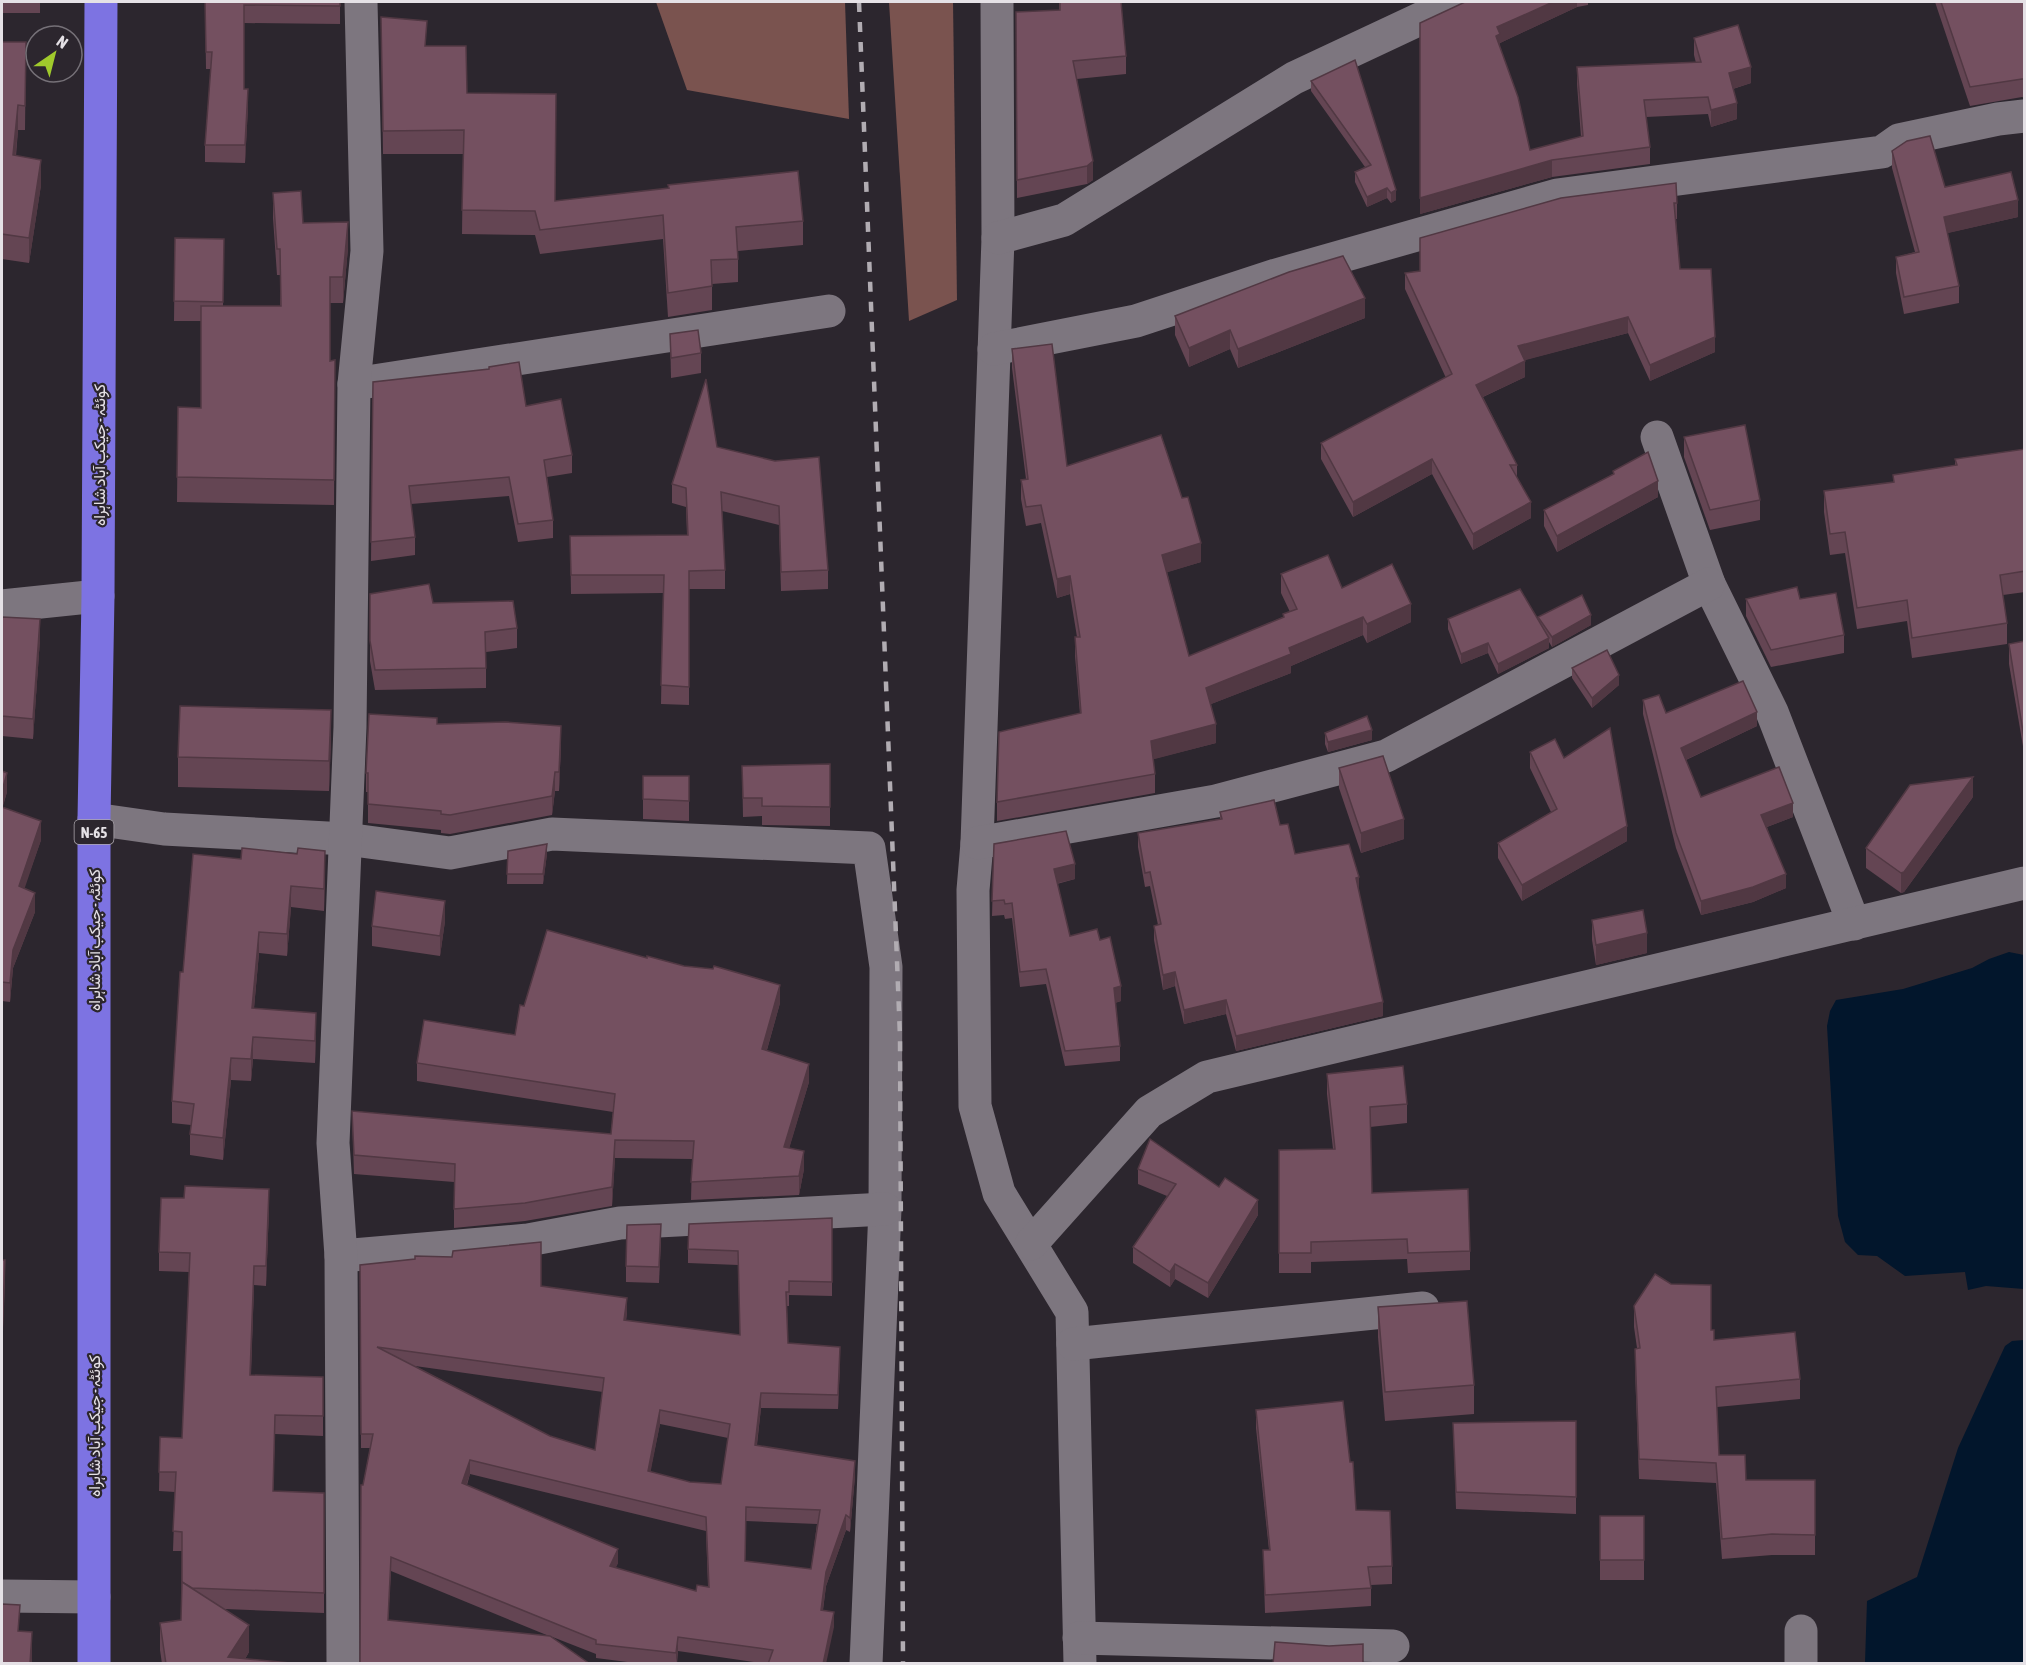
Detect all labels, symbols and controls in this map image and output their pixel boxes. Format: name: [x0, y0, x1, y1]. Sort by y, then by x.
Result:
north arrow: [24, 24, 84, 84]
text: N: [54, 32, 72, 52]
street label: کوئٹہ - جیکب آباد شاہراہ: [90, 384, 110, 526]
road number: N-65: [74, 820, 113, 844]
street label: کوئٹہ - جیکب آباد شاہراہ: [85, 869, 105, 1011]
street label: کوئٹہ - جیکب آباد شاہراہ: [85, 1355, 105, 1497]

